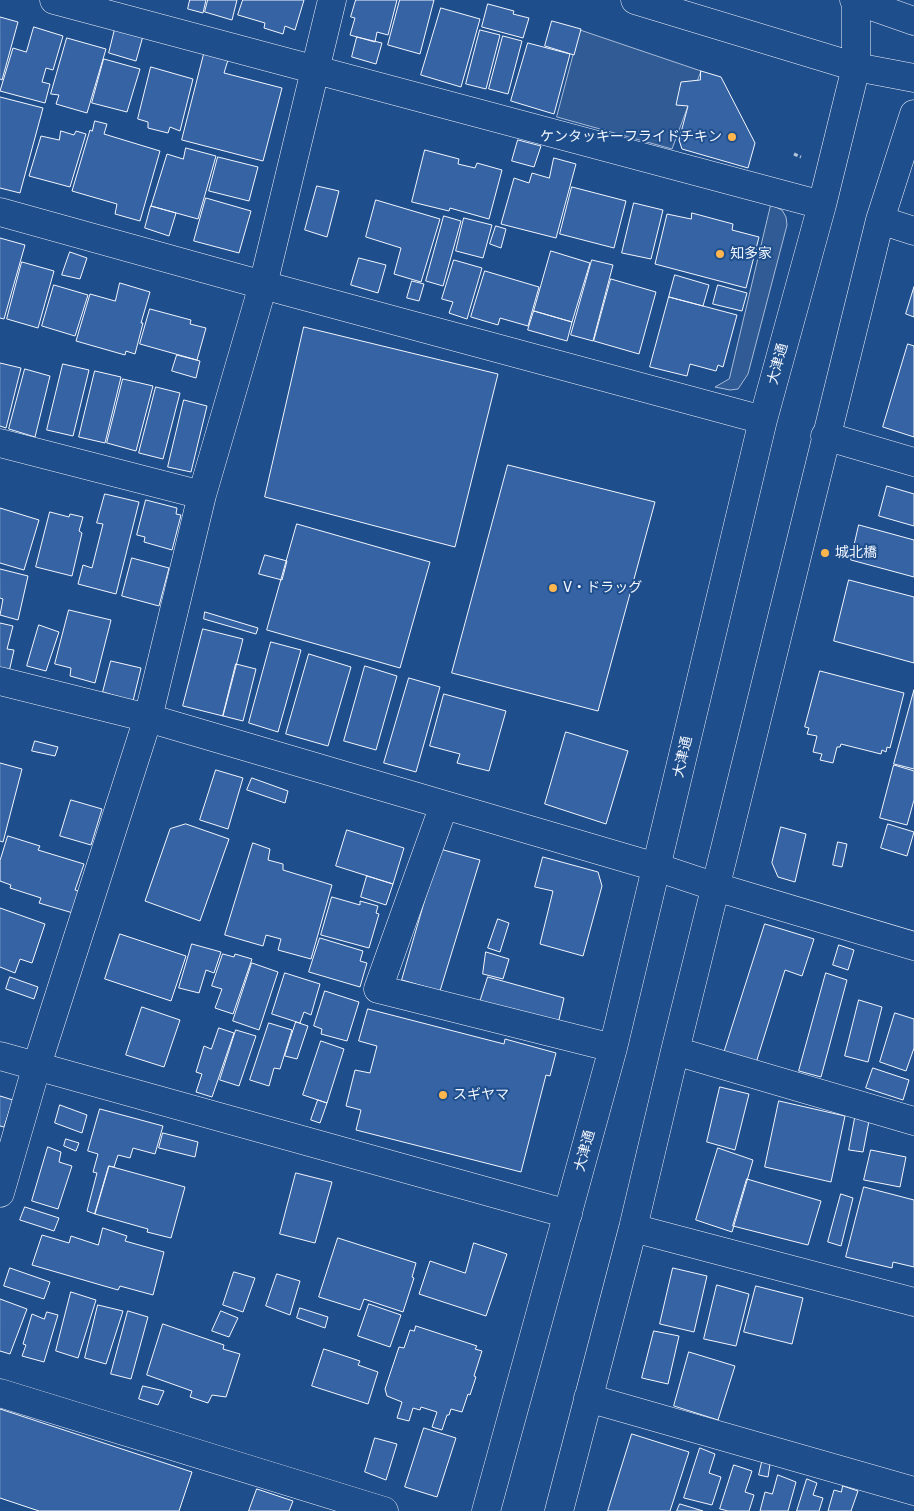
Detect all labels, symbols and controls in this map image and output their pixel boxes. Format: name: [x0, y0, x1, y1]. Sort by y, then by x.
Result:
place label: ケンタッキーフライドチキン: [540, 129, 722, 145]
marker: ケンタッキーフライドチキン: [726, 131, 738, 143]
place label: 知多家: [730, 246, 772, 262]
marker: 知多家: [714, 248, 726, 260]
street label: 大津通: [764, 342, 792, 386]
place label: 城北橋: [835, 545, 877, 561]
marker: 城北橋: [819, 547, 831, 559]
place label: V・ドラッグ: [563, 580, 642, 596]
marker: V・ドラッグ: [547, 582, 559, 594]
street label: 大津通: [670, 735, 696, 779]
place label: スギヤマ: [453, 1087, 509, 1103]
marker: スギヤマ: [437, 1089, 449, 1101]
street label: 大津通: [571, 1129, 599, 1173]

